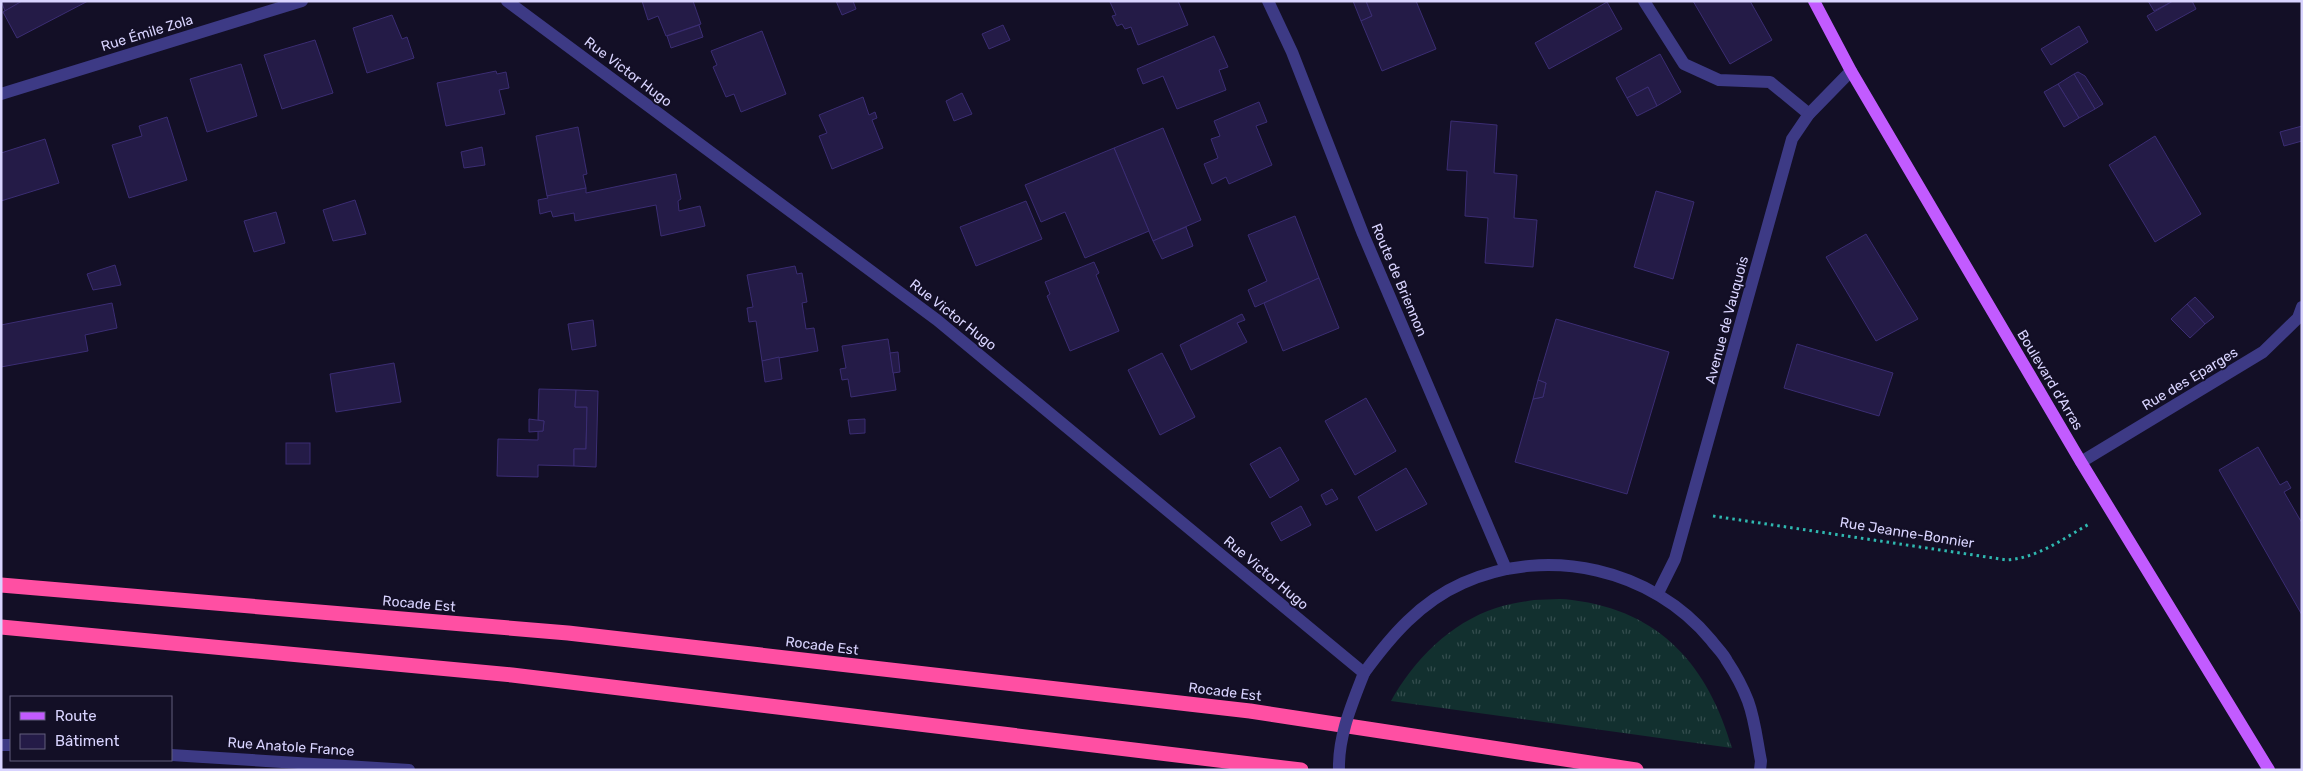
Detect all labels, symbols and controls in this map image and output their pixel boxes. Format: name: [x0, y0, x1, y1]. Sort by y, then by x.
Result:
street label: Rue Émile Zola: [99, 10, 195, 55]
street label: Rue Victor Hugo: [581, 33, 675, 111]
street label: Route de Briennon: [1367, 221, 1431, 339]
street label: Avenue de Vauquois: [1702, 254, 1752, 386]
street label: Rue Victor Hugo: [906, 276, 1000, 354]
street label: Boulevard d'Arras: [2013, 327, 2087, 433]
street label: Rue des Eparges: [2139, 344, 2241, 414]
street label: Rue Jeanne-Bonnier: [1839, 514, 1976, 552]
street label: Rue Victor Hugo: [1220, 533, 1312, 613]
street label: Rocade Est: [382, 592, 457, 616]
street label: Rocade Est: [785, 633, 860, 659]
street label: Rocade Est: [1188, 679, 1263, 705]
legend: [10, 696, 172, 761]
text: Route: [55, 707, 97, 725]
text: Bâtiment: [55, 732, 119, 750]
street label: Rue Anatole France: [227, 734, 355, 760]

